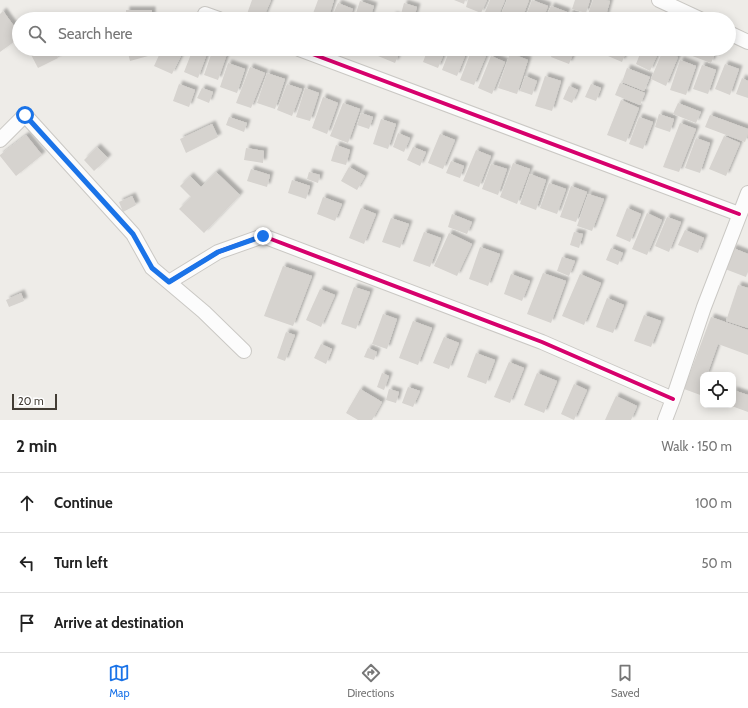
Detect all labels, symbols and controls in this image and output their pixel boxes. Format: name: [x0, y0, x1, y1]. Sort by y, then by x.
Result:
search box: [12, 12, 736, 56]
icon: search: [26, 23, 48, 45]
text: Search here: [58, 25, 133, 43]
route start: [16, 106, 34, 124]
route end: [254, 227, 272, 245]
map controls: [700, 372, 736, 408]
button: locate: [700, 372, 736, 408]
scale bar: [12, 392, 57, 411]
text: 20 m: [18, 394, 44, 408]
text: 2 min: [16, 436, 57, 456]
text: Walk · 150 m: [661, 438, 732, 454]
icon: ahead: [16, 492, 38, 514]
text: Continue: [54, 494, 113, 512]
text: 100 m: [695, 495, 732, 511]
icon: left: [16, 552, 38, 574]
text: Turn left: [54, 554, 108, 572]
text: 50 m: [702, 555, 732, 571]
icon: arrive: [16, 612, 38, 634]
text: Arrive at destination: [54, 614, 184, 632]
tab: Map: [108, 662, 130, 700]
tab: Directions: [347, 662, 394, 700]
tab: Saved: [611, 662, 640, 700]

